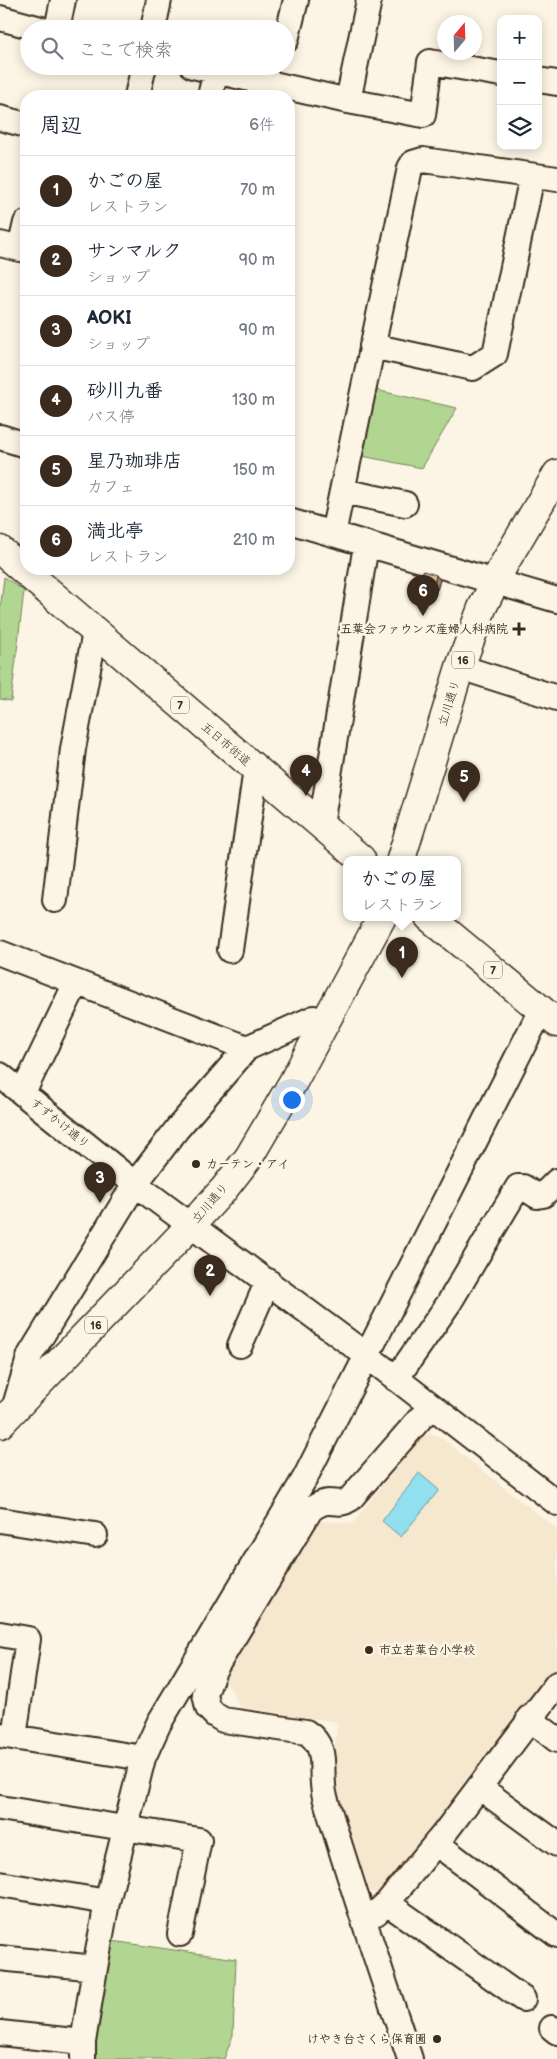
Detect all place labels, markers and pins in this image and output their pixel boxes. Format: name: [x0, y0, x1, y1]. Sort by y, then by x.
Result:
pin: 6: [407, 575, 439, 616]
place label: 五葉会ファウンズ産婦人科病院: [340, 622, 508, 637]
marker: 五葉会ファウンズ産婦人科病院: [512, 622, 526, 636]
pin: 4: [290, 755, 322, 796]
pin: 5: [448, 761, 480, 802]
pin: 1: [386, 937, 418, 978]
place label: カーテン・アイ: [206, 1157, 289, 1172]
marker: カーテン・アイ: [190, 1158, 202, 1170]
pin: 3: [84, 1162, 116, 1203]
pin: 2: [194, 1255, 226, 1296]
place label: 市立若葉台小学校: [379, 1643, 475, 1658]
marker: 市立若葉台小学校: [363, 1644, 375, 1656]
place label: けやき台さくら保育園: [307, 2032, 427, 2047]
marker: けやき台さくら保育園: [431, 2033, 443, 2045]

